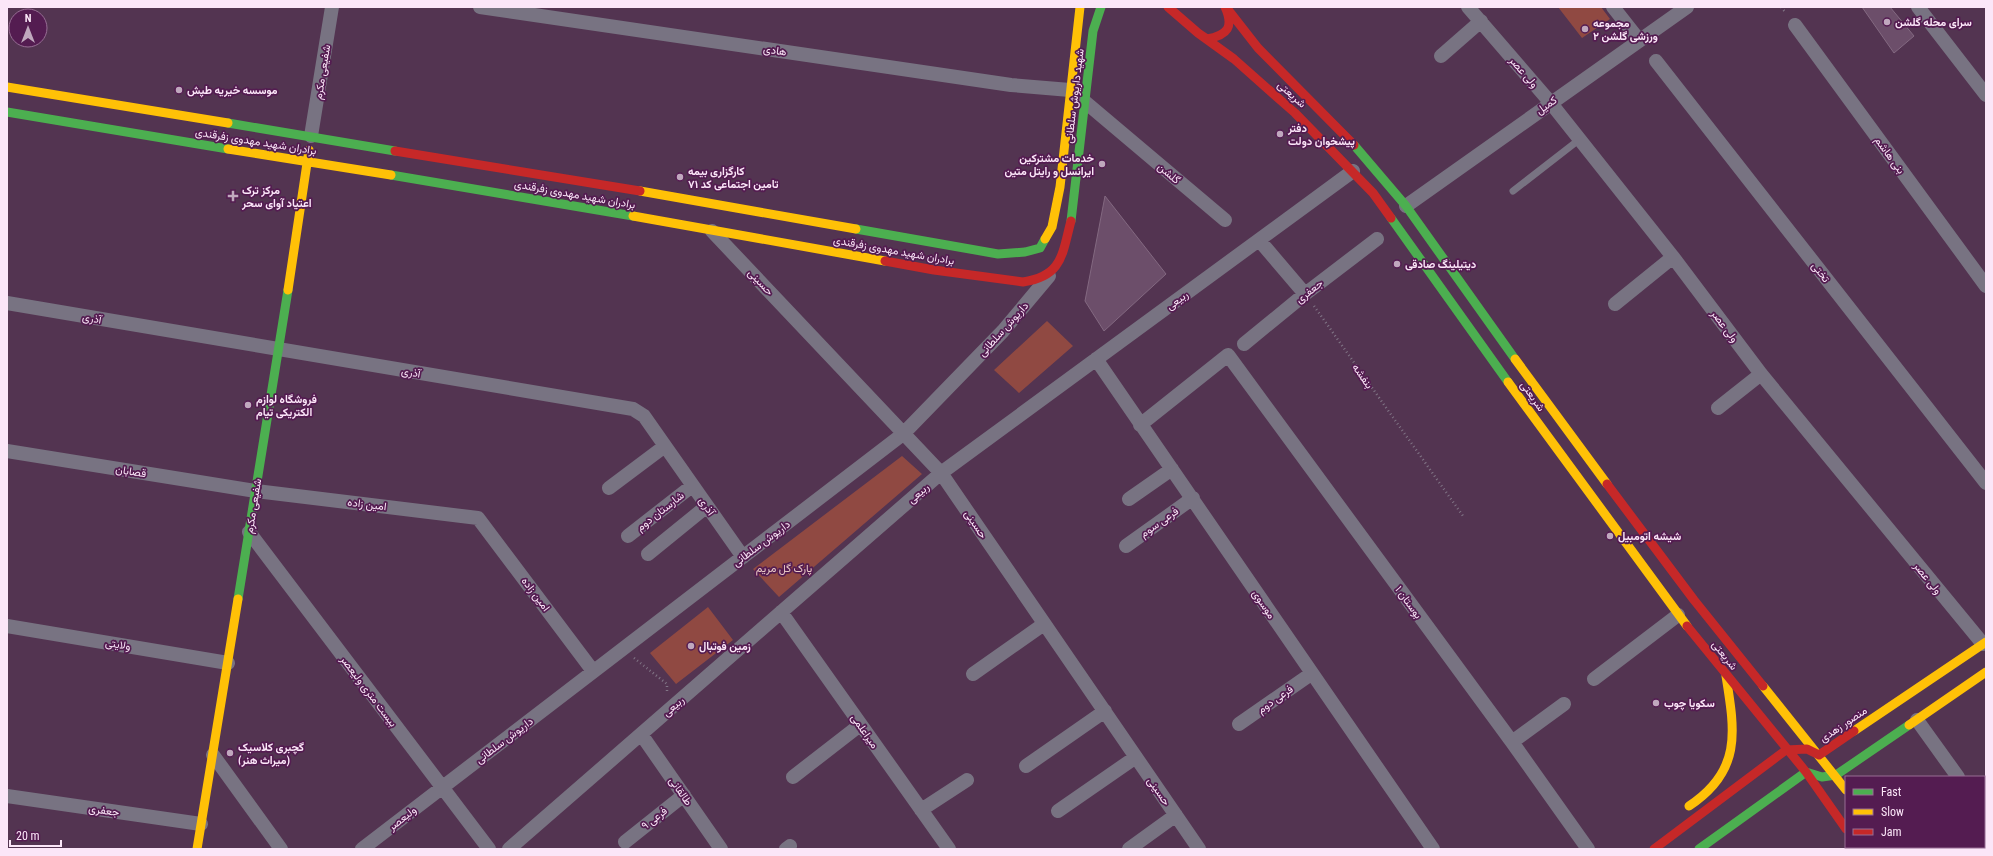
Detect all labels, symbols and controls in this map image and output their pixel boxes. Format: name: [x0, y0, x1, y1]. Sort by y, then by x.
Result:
north arrow: [8, 8, 48, 48]
text: N: [25, 12, 32, 25]
place label: سرای محله گلشن: [1895, 16, 1972, 29]
place label: مجموعه ورزشی گلشن ۲: [1593, 17, 1658, 43]
marker: سرای محله گلشن: [1882, 17, 1892, 27]
marker: مجموعه ورزشی گلشن ۲: [1580, 24, 1590, 34]
street label: هادی: [762, 42, 788, 59]
street label: شفیعی مکرم: [312, 43, 334, 101]
street label: شهید داریوش سلطانی: [1062, 48, 1087, 144]
street label: ولی عصر: [1506, 53, 1541, 91]
street label: شریعتی: [1275, 78, 1309, 111]
place label: موسسه خیریه طپش: [187, 84, 278, 98]
marker: موسسه خیریه طپش: [174, 85, 184, 95]
street label: کمیل: [1533, 93, 1559, 117]
place label: دفتر پیشخوان دولت: [1287, 122, 1355, 149]
street label: برادران شهید مهدوی زفرقندی: [194, 125, 318, 158]
marker: دفتر پیشخوان دولت: [1275, 129, 1285, 139]
street label: بنی هاشم: [1871, 134, 1907, 177]
place label: خدمات مشترکین ایرانسل و رایتل متین: [1004, 152, 1095, 178]
marker: خدمات مشترکین ایرانسل و رایتل متین: [1097, 159, 1107, 169]
street label: گلشن: [1155, 160, 1183, 187]
place label: کارگزاری بیمه تامین اجتماعی کد ۷۱: [688, 165, 779, 191]
marker: کارگزاری بیمه تامین اجتماعی کد ۷۱: [675, 172, 685, 182]
street label: برادران شهید مهدوی زفرقندی: [513, 177, 637, 212]
place label: مرکز ترک اعتیاد آوای سحر: [241, 184, 312, 210]
marker: مرکز ترک اعتیاد آوای سحر: [227, 190, 239, 202]
street label: برادران شهید مهدوی زفرقندی: [832, 233, 956, 268]
place label: دیتیلینگ صادقی: [1405, 258, 1477, 271]
marker: دیتیلینگ صادقی: [1392, 259, 1402, 269]
street label: تختی: [1809, 260, 1833, 285]
street label: حسینی: [745, 266, 776, 298]
street label: جعفری: [1293, 277, 1326, 306]
street label: ربیعی: [1164, 288, 1191, 313]
street label: داریوش سلطانی: [976, 299, 1031, 359]
street label: ولی عصر: [1708, 307, 1741, 345]
street label: آذری: [81, 310, 104, 327]
street label: بنفشه: [1349, 361, 1376, 391]
street label: آذری: [400, 364, 423, 381]
street label: شریعتی: [1518, 379, 1548, 414]
place label: فروشگاه لوازم الکتریکی تیام: [256, 393, 317, 420]
marker: فروشگاه لوازم الکتریکی تیام: [243, 400, 253, 410]
street label: قصابان: [115, 463, 147, 480]
street label: شفیعی مکرم: [243, 477, 265, 535]
street label: ربیعی: [905, 480, 932, 506]
street label: شارستان دوم: [634, 489, 688, 535]
street label: آذری: [696, 495, 718, 519]
street label: امين زاده: [347, 496, 387, 513]
street label: فرعی سوم: [1138, 504, 1182, 541]
street label: حسینی: [961, 508, 990, 541]
street label: داریوش سلطانی: [730, 518, 793, 569]
place label: شیشه اتومبیل: [1618, 530, 1682, 543]
marker: شیشه اتومبیل: [1605, 531, 1615, 541]
street label: ولی عصر: [1910, 559, 1944, 597]
park label: پارک گل مریم: [756, 562, 812, 576]
street label: امین زاده: [519, 575, 553, 614]
street label: بوستان ۱: [1392, 583, 1425, 621]
street label: موسوی: [1249, 587, 1278, 621]
street label: ولایتی: [104, 636, 132, 653]
street label: شریعتی: [1709, 638, 1740, 673]
place label: زمین فوتبال: [699, 640, 751, 653]
marker: زمین فوتبال: [686, 641, 696, 651]
street label: بیست متری ولیعصر: [337, 652, 400, 729]
street label: فرعی دوم: [1255, 682, 1296, 717]
street label: ربیعی: [660, 693, 687, 719]
place label: سکویا چوب: [1664, 697, 1715, 711]
marker: سکویا چوب: [1651, 698, 1661, 708]
street label: منصور زهدی: [1817, 704, 1870, 745]
street label: میراعلمی: [848, 712, 881, 751]
street label: داریوش سلطانی: [473, 715, 536, 766]
place label: گچبری کلاسیک (میراث هنر): [238, 741, 304, 767]
marker: گچبری کلاسیک (میراث هنر): [225, 748, 235, 758]
street label: طالقانی: [666, 775, 695, 808]
street label: حسینی: [1144, 775, 1173, 808]
legend: [1845, 776, 1985, 848]
text: Fast: [1881, 785, 1902, 799]
street label: جعفری: [88, 802, 120, 819]
street label: ولیعصر: [385, 803, 419, 834]
street label: فرعی ۹: [639, 804, 670, 832]
text: Slow: [1881, 805, 1904, 819]
scale bar: [10, 822, 61, 848]
text: Jam: [1881, 825, 1902, 839]
text: 20 m: [16, 829, 40, 843]

